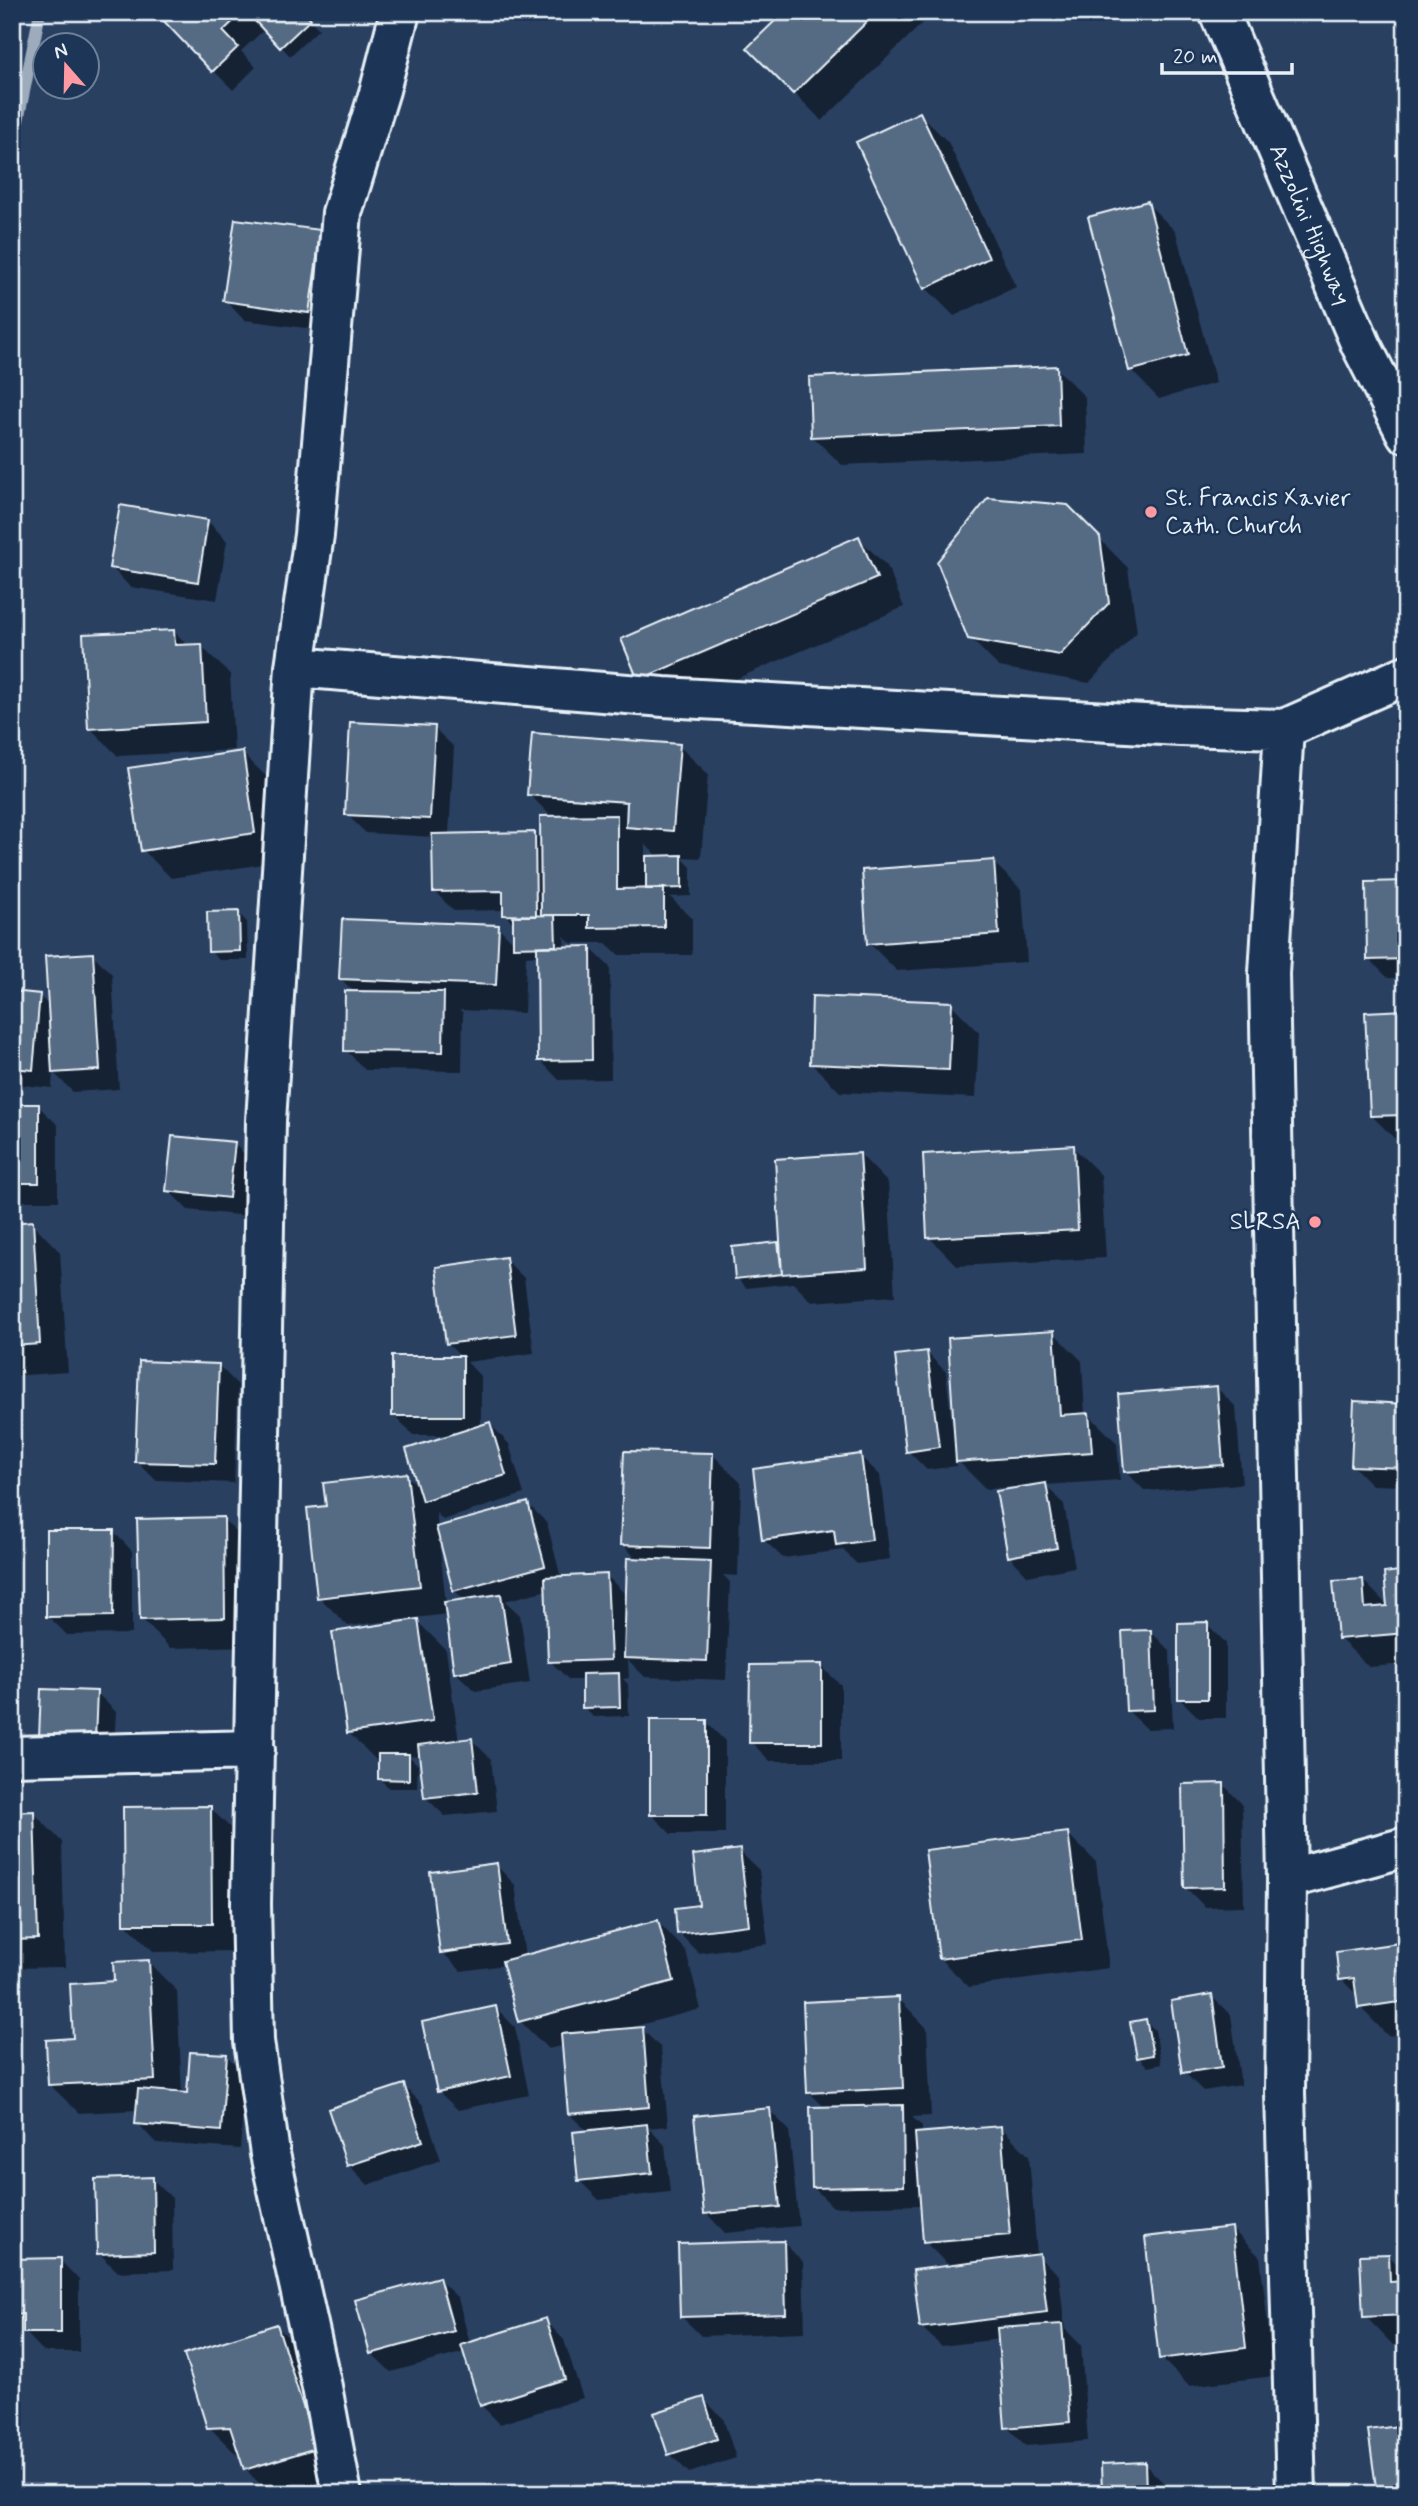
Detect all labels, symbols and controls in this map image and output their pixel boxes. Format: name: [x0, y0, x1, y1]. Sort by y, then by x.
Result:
north arrow: [32, 32, 102, 102]
scale bar: [1162, 32, 1292, 76]
text: N: [50, 38, 71, 65]
text: 20 m: [1173, 43, 1218, 71]
street label: Azzolini Highway: [1262, 139, 1358, 310]
place label: St. Francis Xavier Cath. Church: [1165, 483, 1350, 542]
marker: St. Francis Xavier Cath. Church: [1143, 504, 1159, 520]
place label: SLRSA: [1230, 1207, 1301, 1238]
marker: SLRSA: [1307, 1214, 1323, 1230]

